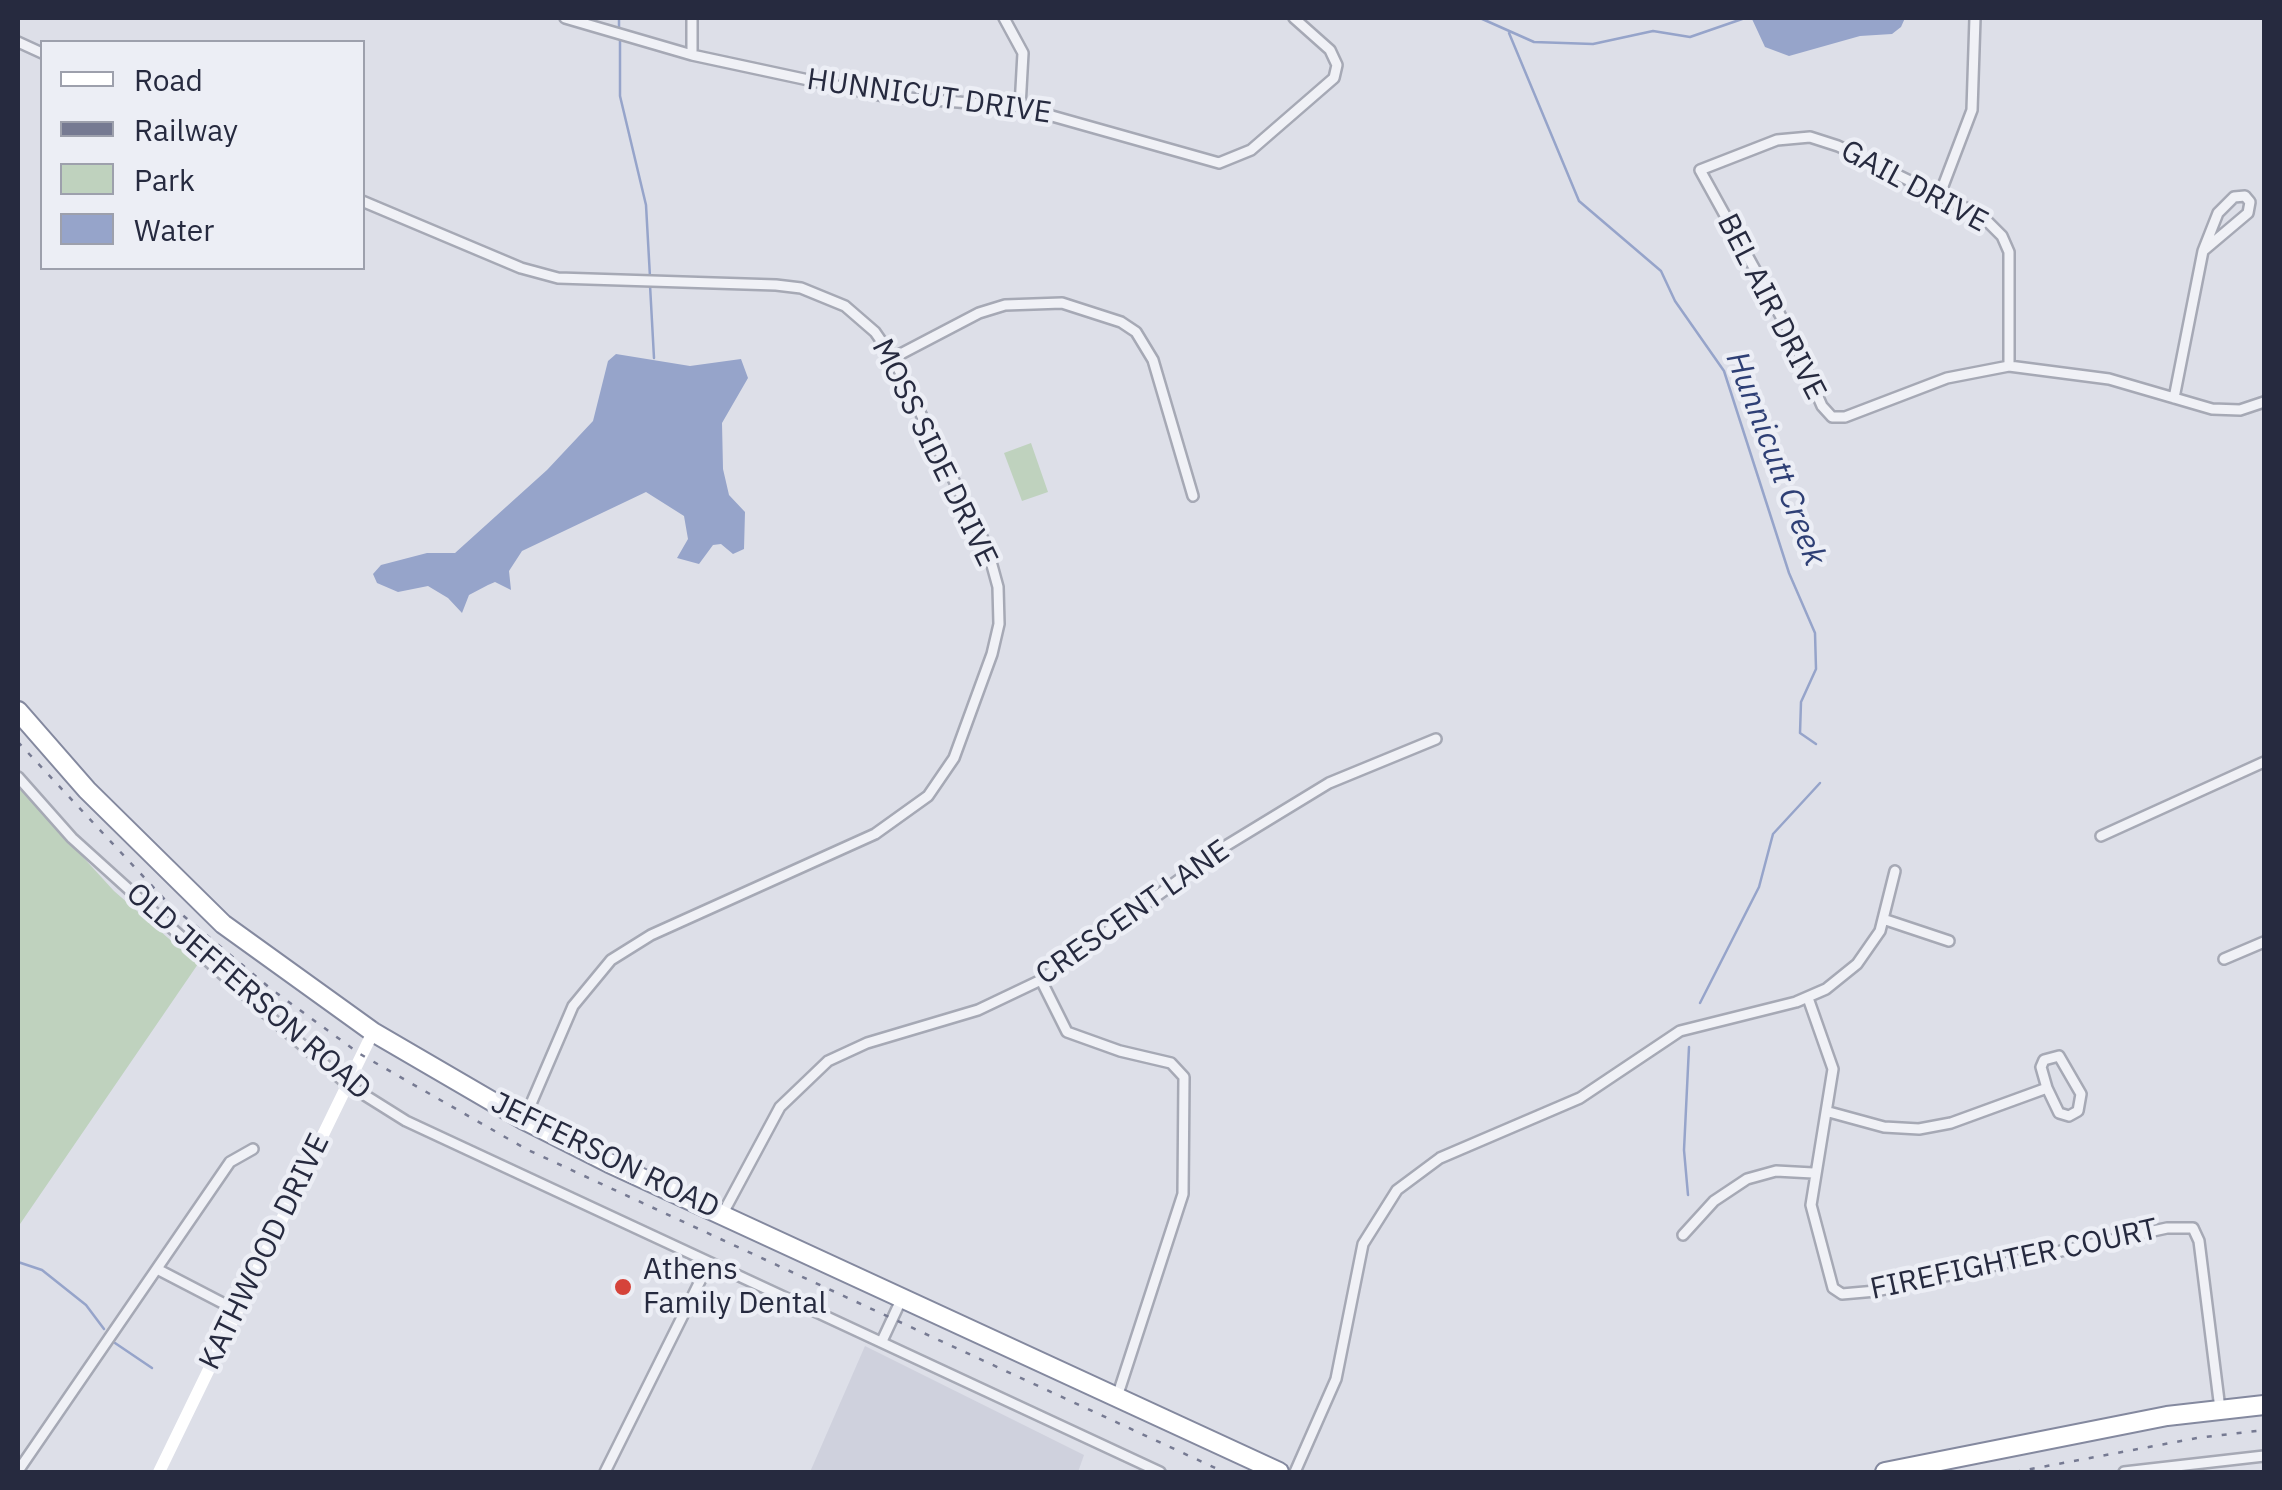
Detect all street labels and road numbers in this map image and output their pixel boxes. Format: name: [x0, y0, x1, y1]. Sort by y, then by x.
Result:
street label: HUNNICUT DRIVE: [805, 62, 1053, 132]
street label: GAIL DRIVE: [1834, 133, 1994, 241]
street label: BEL AIR DRIVE: [1709, 208, 1833, 406]
street label: MOSS SIDE DRIVE: [863, 333, 1005, 573]
street label: CRESCENT LANE: [1029, 833, 1237, 993]
street label: OLD JEFFERSON ROAD: [118, 876, 378, 1108]
street label: JEFFERSON ROAD: [485, 1085, 725, 1227]
street label: KATHWOOD DRIVE: [192, 1128, 338, 1376]
street label: FIREFIGHTER COURT: [1867, 1212, 2161, 1308]

